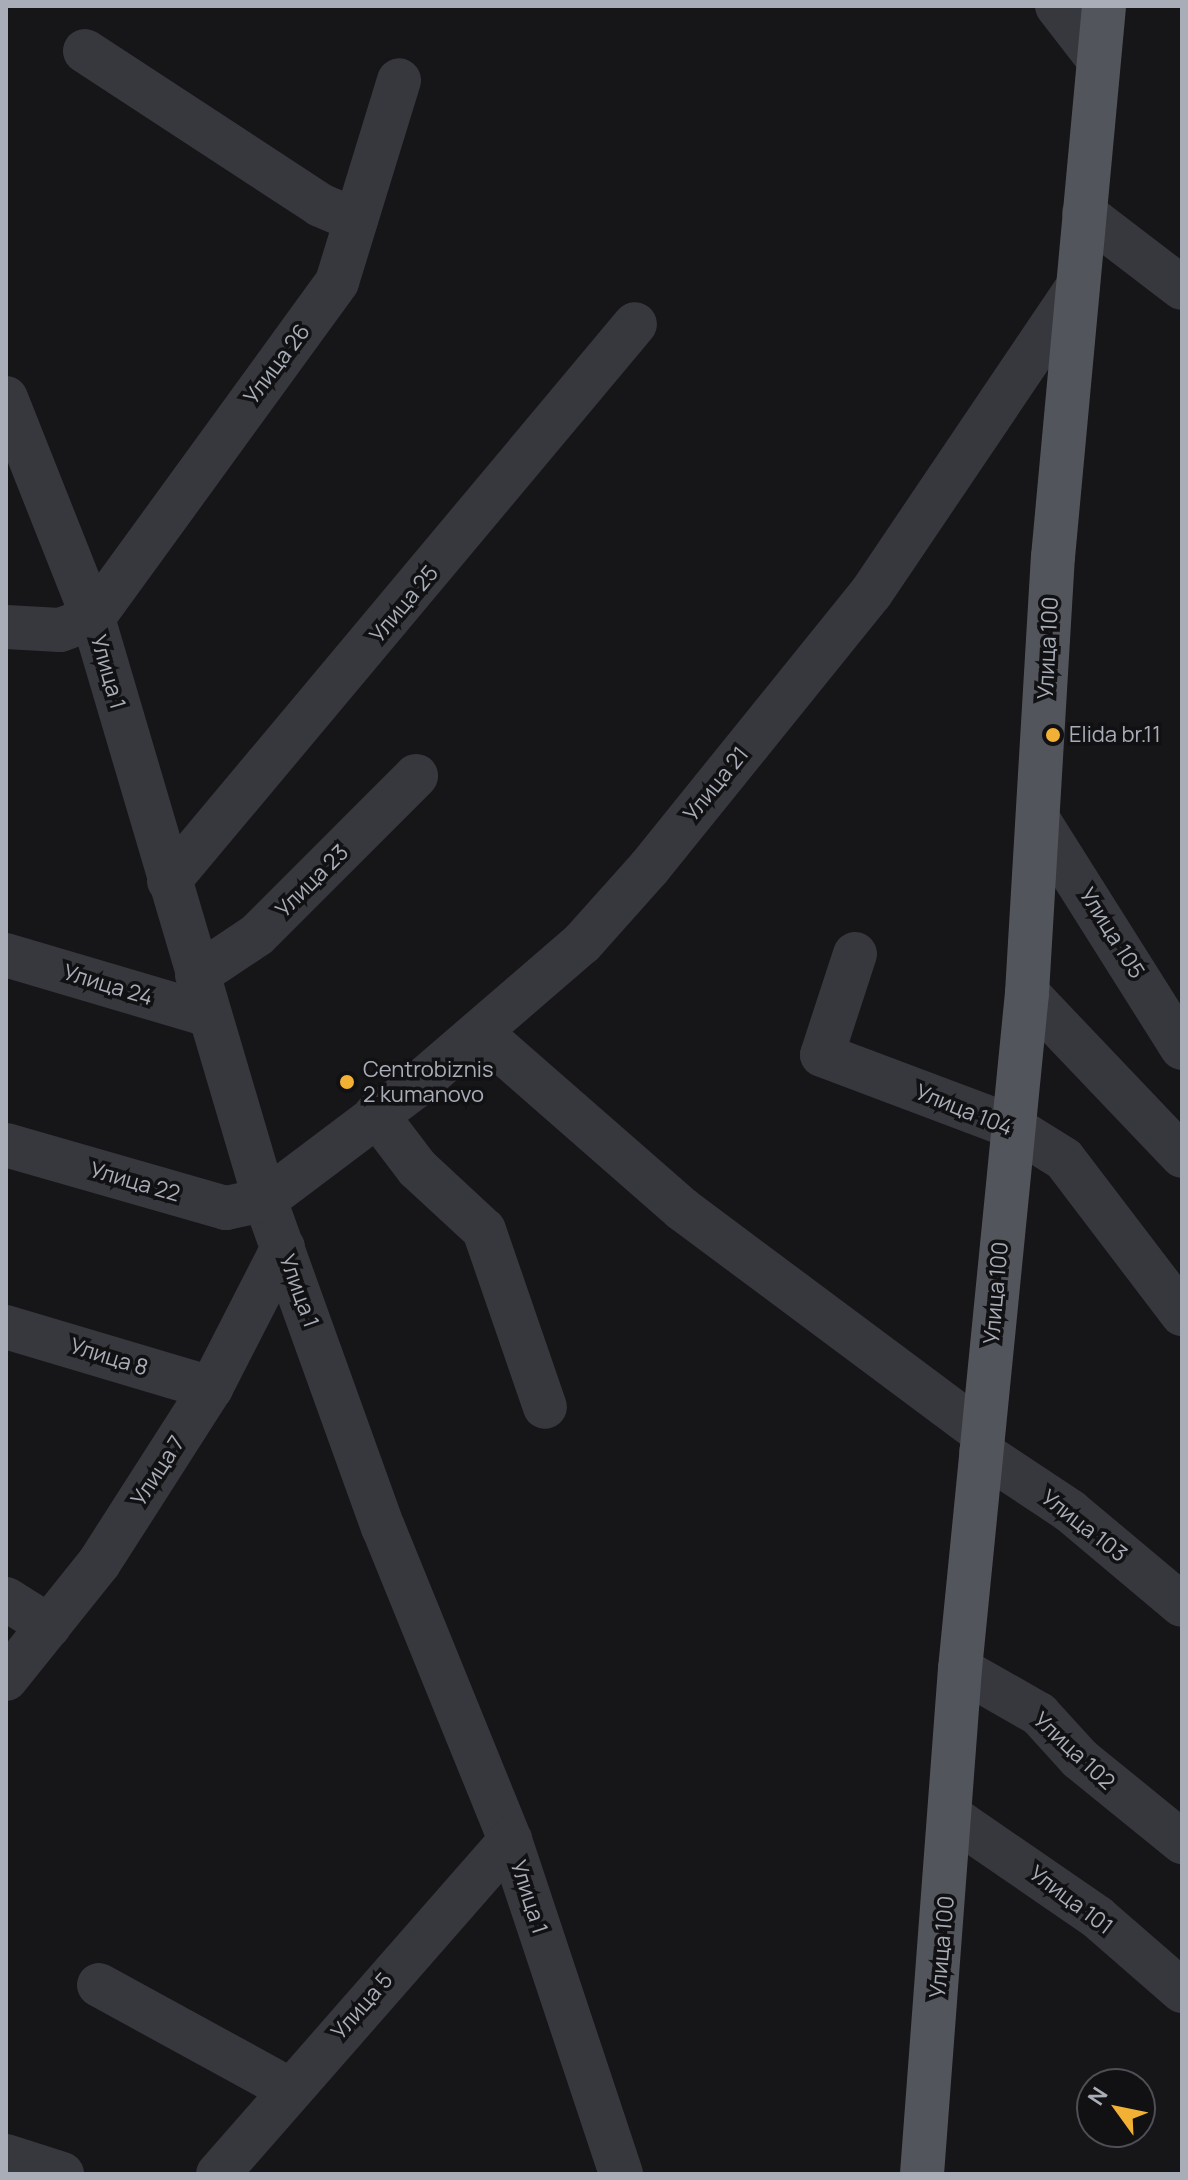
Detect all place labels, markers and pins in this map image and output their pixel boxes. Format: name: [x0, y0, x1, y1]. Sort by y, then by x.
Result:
place label: Elida br.11: [1069, 722, 1161, 748]
marker: Elida br.11: [1044, 726, 1062, 744]
place label: Centrobiznis 2 kumanovo: [363, 1056, 493, 1108]
marker: Centrobiznis 2 kumanovo: [338, 1073, 356, 1091]

